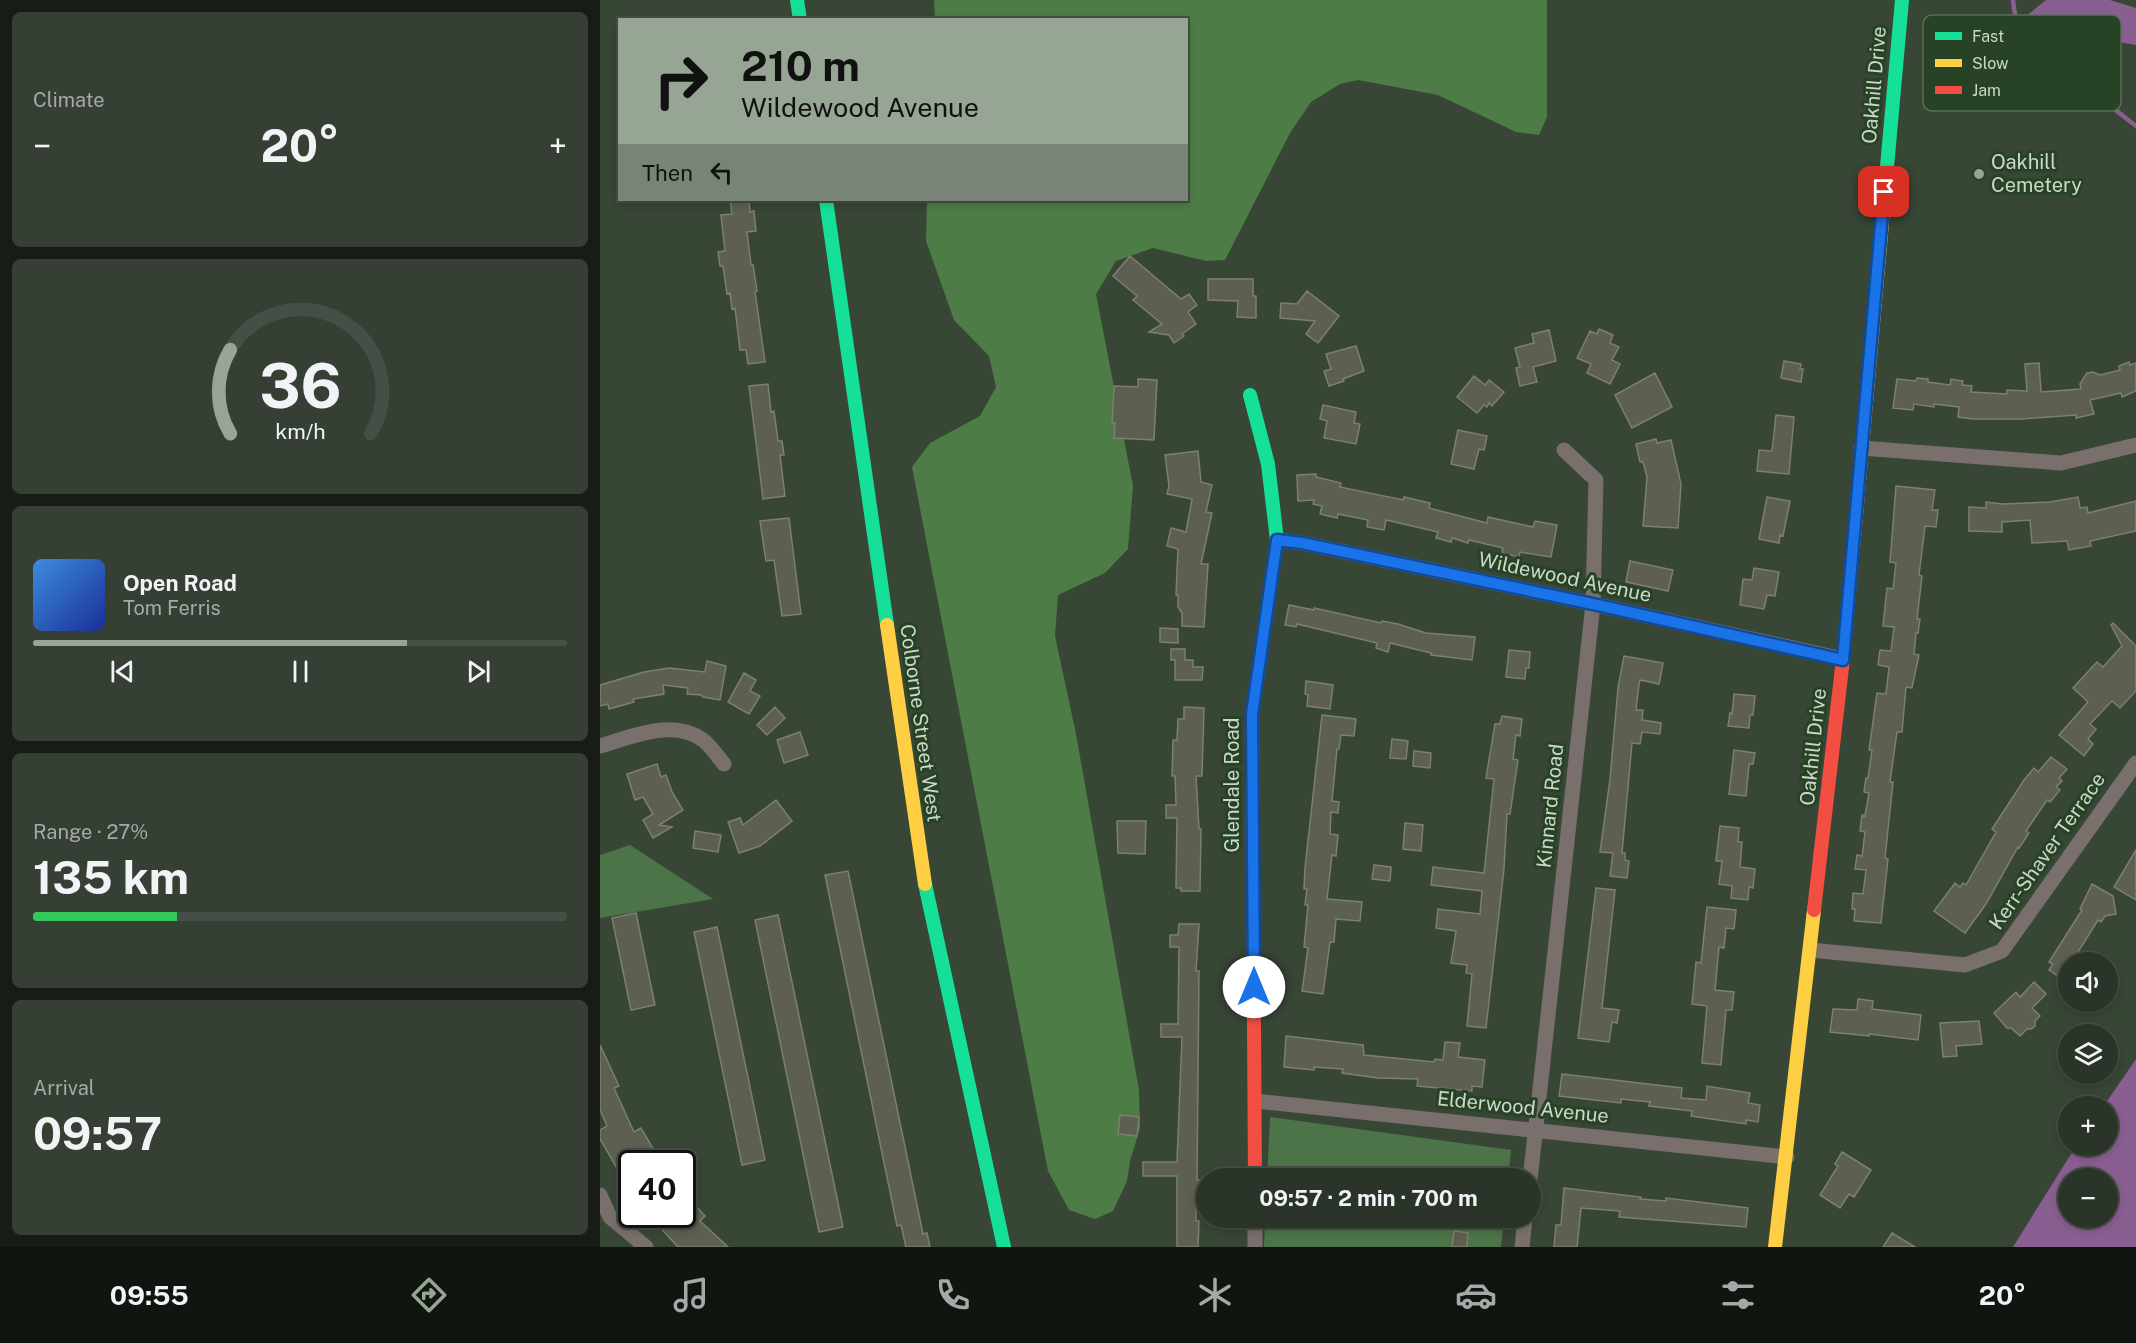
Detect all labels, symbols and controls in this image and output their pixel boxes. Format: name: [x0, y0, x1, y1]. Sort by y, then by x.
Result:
legend: [1923, 15, 2121, 111]
street label: Oakhill Drive: [1857, 25, 1891, 145]
text: Fast: [1972, 27, 2004, 46]
text: 210 m: [741, 41, 860, 90]
icon: right: [642, 42, 720, 120]
text: Slow: [1972, 54, 2009, 73]
text: Jam: [1972, 81, 2001, 100]
text: Climate: [33, 88, 105, 112]
text: Wildewood Avenue: [741, 91, 979, 123]
text: 20°: [261, 119, 339, 172]
text: −: [33, 127, 51, 165]
text: +: [549, 127, 567, 165]
place label: Oakhill Cemetery: [1991, 150, 2082, 197]
icon: left: [705, 156, 738, 189]
text: Then: [642, 160, 693, 186]
pin: [1858, 166, 1909, 217]
marker: Oakhill Cemetery: [1972, 167, 1986, 181]
icon: arrive: [1867, 175, 1900, 208]
text: 36: [259, 349, 341, 422]
text: km/h: [275, 419, 325, 444]
street label: Wildewood Avenue: [1476, 547, 1654, 607]
text: Open Road: [123, 570, 237, 596]
text: Tom Ferris: [123, 596, 221, 620]
street label: Colborne Street West: [895, 623, 947, 823]
icon: previous: [106, 655, 139, 688]
icon: pause: [284, 655, 317, 688]
icon: next: [462, 655, 495, 688]
street label: Oakhill Drive: [1795, 687, 1831, 807]
street label: Glendale Road: [1220, 717, 1244, 853]
street label: Kinnard Road: [1532, 743, 1568, 869]
street label: Kerr-Shaver Terrace: [1984, 768, 2110, 934]
text: Range · 27%: [33, 820, 148, 844]
text: 135 km: [33, 851, 189, 904]
map controls: [2058, 952, 2118, 1228]
button: sound: [2058, 952, 2118, 1012]
position arrow: [1222, 955, 1286, 1019]
button: layers: [2058, 1024, 2118, 1084]
text: Arrival: [33, 1076, 95, 1100]
street label: Elderwood Avenue: [1436, 1086, 1610, 1128]
button: +: [2058, 1096, 2118, 1156]
text: 09:57: [33, 1107, 162, 1160]
speed limit sign: 40: [618, 1150, 696, 1228]
button: −: [2058, 1168, 2118, 1228]
text: 09:57 · 2 min · 700 m: [1259, 1185, 1478, 1211]
icon: directions: [408, 1274, 450, 1316]
icon: music: [670, 1274, 712, 1316]
icon: phone: [932, 1274, 974, 1316]
icon: climate: [1194, 1274, 1236, 1316]
icon: car: [1455, 1274, 1497, 1316]
icon: filters: [1717, 1274, 1759, 1316]
text: 09:55: [110, 1279, 189, 1311]
text: 20°: [1979, 1279, 2026, 1311]

